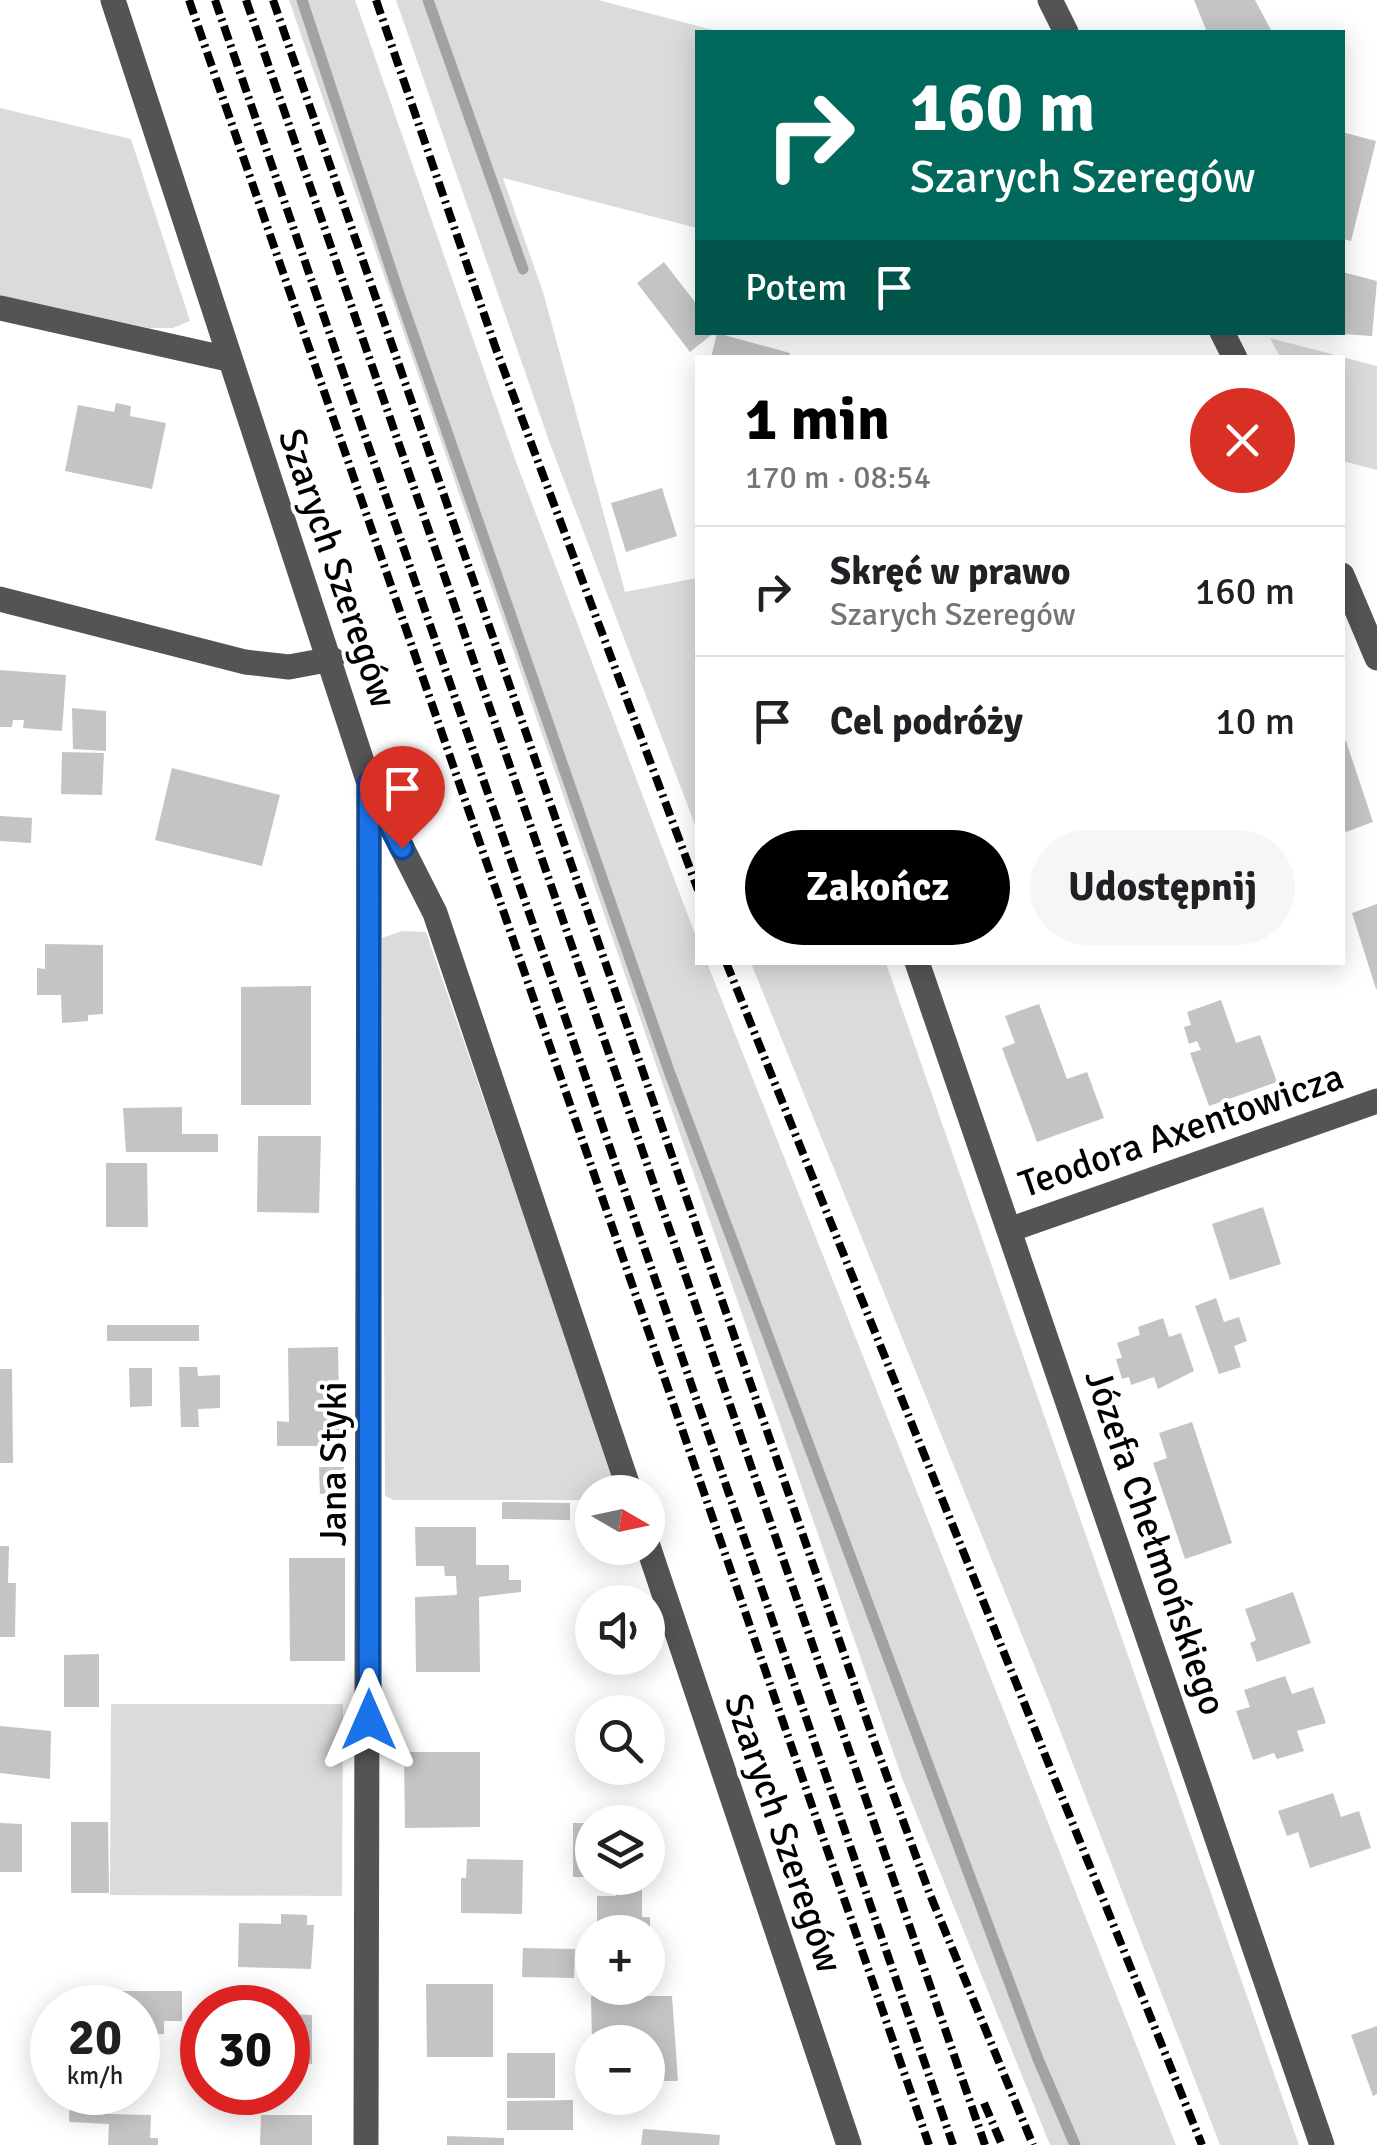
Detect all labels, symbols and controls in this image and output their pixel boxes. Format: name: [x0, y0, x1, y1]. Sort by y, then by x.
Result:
text: 160 m: [910, 64, 1095, 150]
icon: right: [745, 70, 875, 200]
text: Szarych Szeregów: [910, 150, 1256, 205]
icon: arrive: [867, 260, 922, 315]
text: Potem: [745, 264, 847, 311]
text: 1 min: [745, 383, 890, 457]
button: close: [1190, 388, 1295, 493]
street label: Szarych Szeregów: [268, 423, 407, 714]
text: 170 m · 08:54: [745, 458, 931, 497]
text: Skręć w prawo: [830, 548, 1071, 595]
icon: right: [745, 564, 800, 619]
text: 160 m: [1195, 568, 1295, 615]
text: Szarych Szeregów: [830, 595, 1076, 634]
icon: arrive: [745, 694, 800, 749]
text: Cel podróży: [830, 698, 1023, 745]
text: 10 m: [1215, 698, 1295, 745]
pin: [360, 746, 445, 849]
icon: arrive: [375, 761, 430, 816]
button: Zakończ: [745, 830, 1010, 945]
button: Udostępnij: [1030, 830, 1295, 945]
street label: Teodora Axentowicza: [1013, 1053, 1350, 1208]
street label: Józefa Chełmońskiego: [1074, 1363, 1237, 1721]
street label: Jana Styki: [310, 1381, 357, 1547]
north arrow: [575, 1475, 665, 1565]
map controls: [575, 1475, 665, 2115]
button: sound: [575, 1585, 665, 1675]
position arrow: [317, 1668, 421, 1772]
street label: Szarych Szeregów: [714, 1688, 853, 1979]
button: search: [575, 1695, 665, 1785]
button: layers: [575, 1805, 665, 1895]
button: +: [575, 1915, 665, 2005]
speed limit sign: 30: [180, 1985, 310, 2115]
text: 20: [68, 2007, 122, 2069]
button: −: [575, 2025, 665, 2115]
text: km/h: [67, 2060, 123, 2091]

